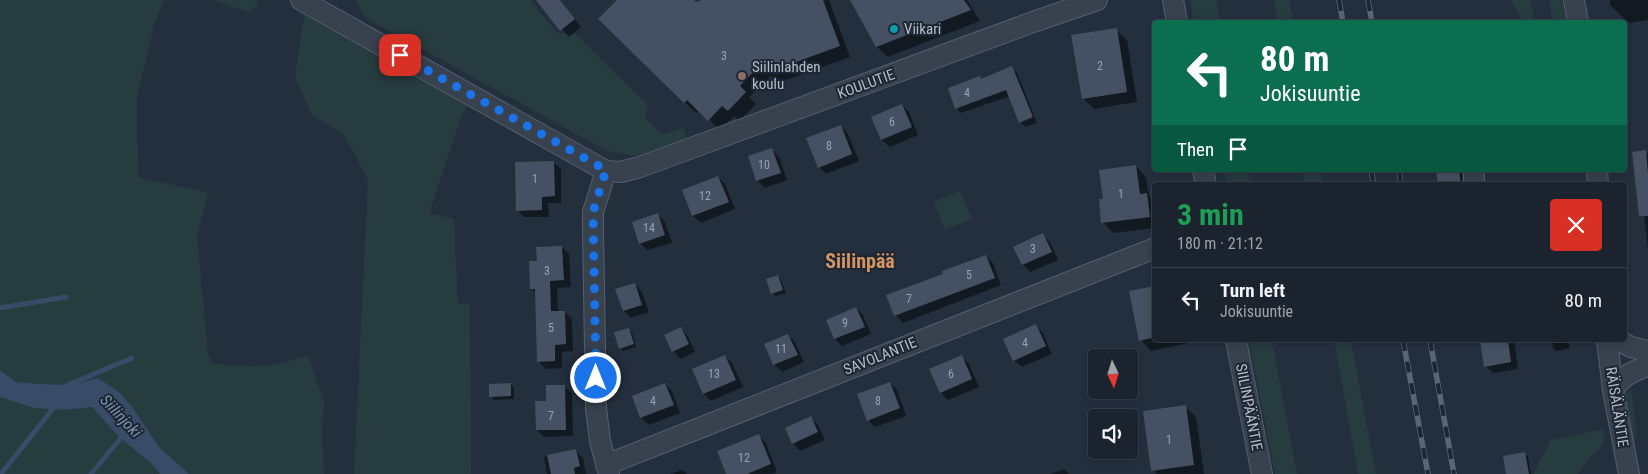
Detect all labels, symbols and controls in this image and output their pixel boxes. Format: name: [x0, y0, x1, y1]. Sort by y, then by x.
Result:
place label: Viikari: [904, 20, 941, 38]
marker: Viikari: [888, 23, 900, 35]
pin: [379, 34, 421, 76]
text: 80 m: [1260, 39, 1329, 80]
icon: left: [1177, 40, 1242, 105]
icon: arrive: [386, 41, 414, 69]
house number: 3: [721, 49, 727, 63]
place label: Siilinlahden koulu: [752, 58, 820, 93]
house number: 2: [1097, 59, 1103, 73]
street label: KOULUTIE: [835, 65, 897, 103]
marker: Siilinlahden koulu: [736, 70, 748, 82]
text: Jokisuuntie: [1260, 81, 1360, 106]
house number: 4: [964, 86, 970, 100]
house number: 6: [889, 115, 895, 129]
icon: arrive: [1224, 135, 1252, 163]
text: Then: [1177, 138, 1214, 161]
house number: 8: [826, 139, 832, 153]
house number: 10: [758, 158, 770, 172]
house number: 1: [532, 172, 538, 186]
house number: 1: [1118, 187, 1124, 201]
house number: 12: [699, 189, 711, 203]
text: 3 min: [1177, 197, 1244, 232]
button: close: [1550, 199, 1602, 251]
house number: 14: [643, 221, 655, 235]
text: 180 m · 21:12: [1177, 234, 1263, 253]
house number: 3: [1030, 242, 1036, 256]
district label: Siilinpää: [825, 249, 895, 273]
house number: 3: [544, 264, 550, 278]
house number: 5: [966, 268, 972, 282]
text: Turn left: [1220, 279, 1285, 302]
icon: left: [1177, 286, 1205, 314]
text: 80 m: [1565, 289, 1602, 312]
house number: 7: [906, 292, 912, 306]
text: Jokisuuntie: [1220, 302, 1293, 321]
house number: 9: [842, 316, 848, 330]
house number: 5: [548, 321, 554, 335]
street label: SAVOLANTIE: [841, 333, 919, 379]
house number: 4: [1022, 336, 1028, 350]
house number: 11: [775, 342, 787, 356]
north arrow: [1088, 349, 1138, 399]
map controls: [1088, 349, 1138, 459]
position arrow: [569, 351, 621, 403]
street label: SIILINPÄÄNTIE: [1232, 362, 1266, 452]
street label: RÄISÄLÄNTIE: [1602, 366, 1632, 448]
house number: 13: [708, 367, 720, 381]
house number: 6: [948, 367, 954, 381]
water label: Siilinjoki: [96, 391, 146, 442]
house number: 4: [650, 394, 656, 408]
house number: 8: [875, 394, 881, 408]
house number: 7: [548, 409, 554, 423]
button: sound: [1088, 409, 1138, 459]
house number: 1: [1166, 433, 1172, 447]
house number: 12: [738, 451, 750, 465]

